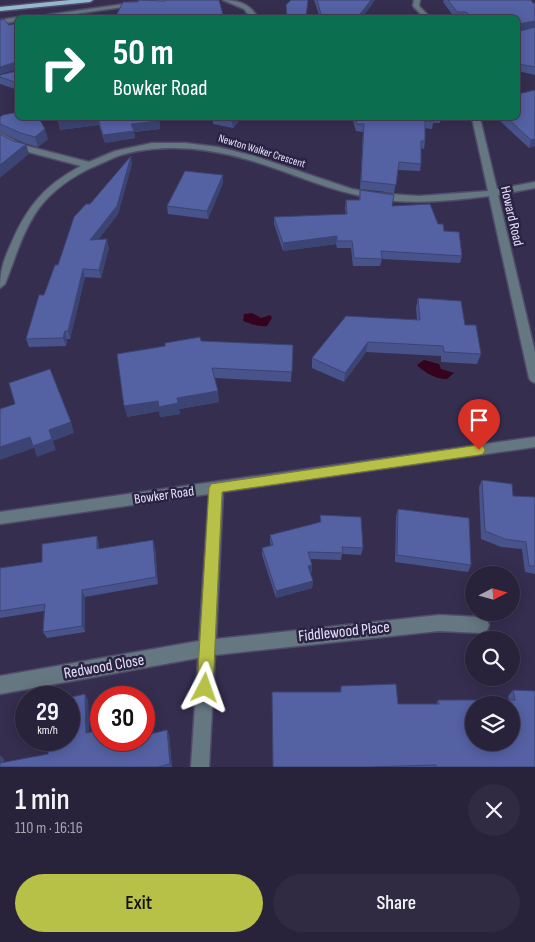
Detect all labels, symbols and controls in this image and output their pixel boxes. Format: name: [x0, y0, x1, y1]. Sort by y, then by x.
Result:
text: 50 m: [113, 32, 174, 75]
icon: right: [30, 35, 95, 100]
text: Bowker Road: [113, 75, 208, 102]
street label: Newton Walker Crescent: [217, 132, 308, 171]
street label: Howard Road: [497, 184, 527, 248]
pin: [458, 399, 500, 450]
icon: arrive: [465, 406, 493, 434]
street label: Bowker Road: [133, 482, 195, 508]
north arrow: [465, 566, 520, 621]
map controls: [465, 566, 520, 751]
street label: Fiddlewood Place: [297, 618, 391, 646]
button: search: [465, 631, 520, 686]
street label: Redwood Close: [62, 651, 146, 683]
position arrow: [178, 661, 230, 713]
speed limit sign: 30: [90, 686, 155, 751]
button: layers: [465, 696, 520, 751]
text: 29: [36, 697, 59, 728]
text: km/h: [37, 723, 58, 738]
text: 1 min: [15, 782, 70, 818]
button: close: [468, 784, 520, 836]
text: 110 m · 16:16: [15, 819, 83, 838]
button: Exit: [15, 874, 263, 932]
button: Share: [273, 874, 520, 932]

